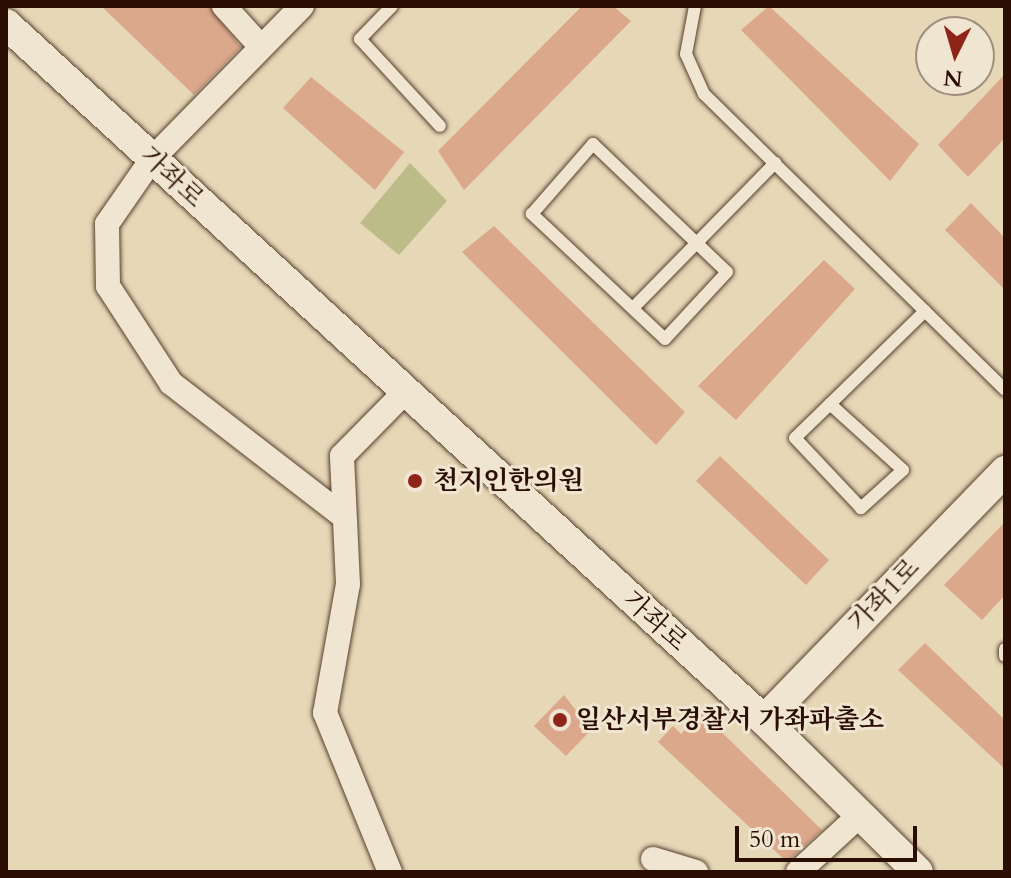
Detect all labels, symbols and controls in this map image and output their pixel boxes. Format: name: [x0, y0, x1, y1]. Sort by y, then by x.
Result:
north arrow: [915, 16, 995, 96]
text: N: [942, 62, 964, 94]
street label: 가좌로: [134, 140, 210, 214]
place label: 천지인한의원: [433, 465, 584, 497]
marker: 천지인한의원: [404, 470, 426, 492]
street label: 가좌1로: [842, 552, 926, 638]
street label: 가좌로: [617, 584, 693, 658]
place label: 일산서부경찰서 가좌파출소: [576, 704, 884, 736]
marker: 일산서부경찰서 가좌파출소: [551, 711, 569, 729]
scale bar: [739, 810, 921, 860]
text: 50 m: [749, 823, 800, 856]

